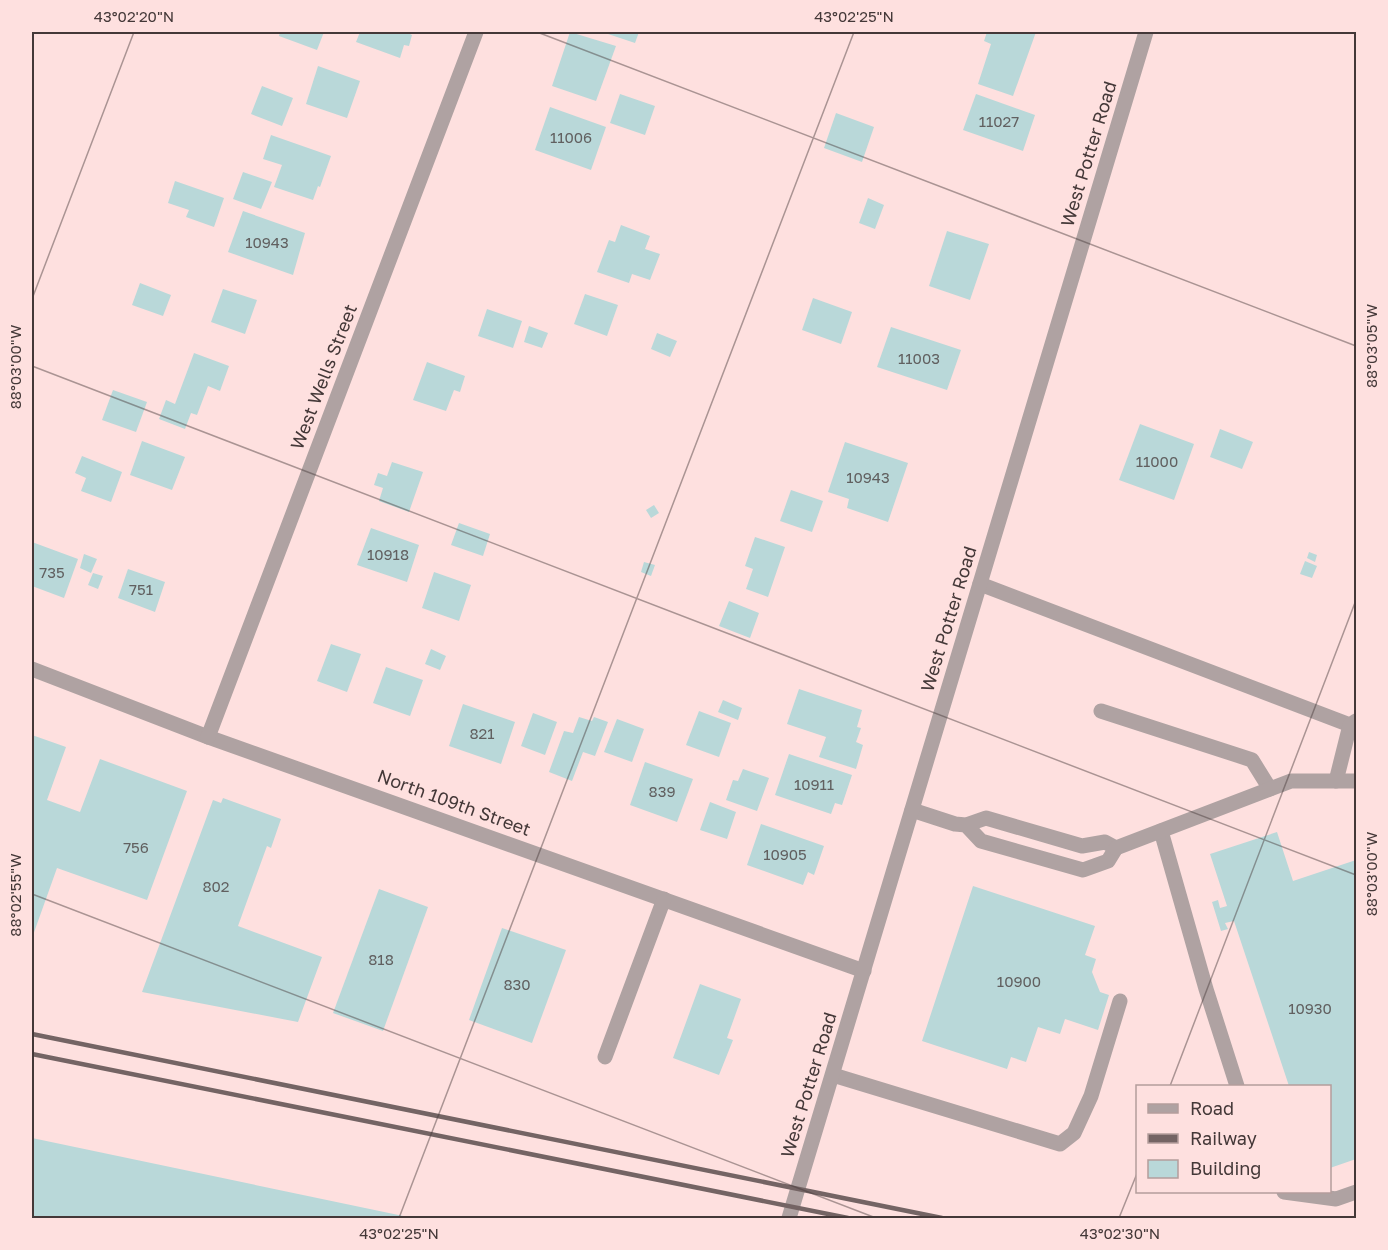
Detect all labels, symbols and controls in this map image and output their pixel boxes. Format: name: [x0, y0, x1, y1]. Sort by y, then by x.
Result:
text: 43°02'20"N: [94, 7, 174, 25]
text: 43°02'25"N: [814, 7, 894, 25]
street label: West Potter Road: [1055, 78, 1121, 229]
house number: 11027: [979, 112, 1019, 130]
house number: 11006: [550, 128, 592, 146]
house number: 10943: [245, 233, 289, 251]
street label: West Wells Street: [285, 301, 361, 453]
text: 88°03'05"W: [1362, 304, 1380, 388]
text: 88°03'00"W: [6, 325, 24, 409]
house number: 11003: [898, 349, 940, 367]
house number: 11000: [1136, 452, 1178, 470]
house number: 10943: [846, 468, 890, 486]
street label: West Potter Road: [915, 543, 981, 694]
house number: 10918: [367, 545, 409, 563]
house number: 735: [39, 563, 65, 581]
house number: 751: [129, 580, 153, 598]
house number: 821: [469, 724, 495, 742]
street label: North 109th Street: [375, 764, 534, 840]
house number: 10911: [794, 775, 834, 793]
house number: 839: [648, 782, 676, 800]
text: 88°03'00"W: [1362, 832, 1380, 916]
house number: 756: [123, 838, 149, 856]
house number: 10905: [763, 845, 807, 863]
text: 88°02'55"W: [6, 853, 24, 937]
house number: 802: [202, 877, 230, 895]
house number: 818: [368, 950, 394, 968]
house number: 10900: [997, 972, 1041, 990]
house number: 830: [503, 975, 531, 993]
house number: 10930: [1288, 999, 1332, 1017]
street label: West Potter Road: [775, 1009, 841, 1160]
legend: [1136, 1085, 1331, 1193]
text: Road: [1190, 1097, 1234, 1119]
text: Railway: [1190, 1127, 1257, 1149]
text: Building: [1190, 1157, 1261, 1179]
text: 43°02'25"N: [359, 1224, 439, 1242]
text: 43°02'30"N: [1080, 1224, 1160, 1242]

